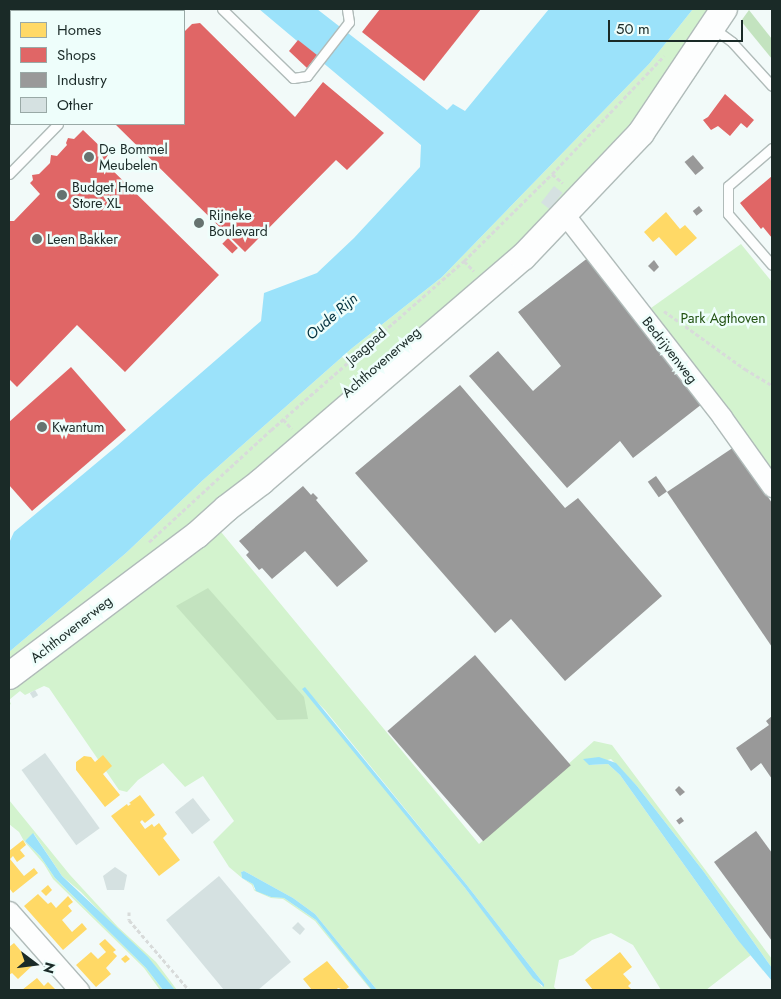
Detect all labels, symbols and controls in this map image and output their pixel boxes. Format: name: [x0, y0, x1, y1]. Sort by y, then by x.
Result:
legend: [10, 10, 185, 125]
scale bar: [611, 10, 746, 42]
text: 50 m: [616, 18, 650, 40]
text: Homes: [57, 19, 101, 41]
text: Shops: [57, 44, 96, 66]
text: Industry: [57, 69, 107, 91]
text: Other: [57, 94, 93, 116]
place label: De Bommel Meubelen: [99, 141, 168, 174]
marker: De Bommel Meubelen: [83, 151, 95, 163]
place label: Budget Home Store XL: [72, 179, 154, 212]
marker: Budget Home Store XL: [56, 189, 68, 201]
place label: Rijneke Boulevard: [209, 207, 268, 240]
marker: Rijneke Boulevard: [193, 217, 205, 229]
place label: Leen Bakker: [47, 231, 118, 247]
marker: Leen Bakker: [31, 233, 43, 245]
water label: Oude Rijn: [302, 290, 362, 344]
park label: Park Agthoven: [680, 310, 766, 326]
street label: Bedrijvenweg: [639, 313, 701, 387]
street label: Achthovenerweg: [338, 323, 424, 401]
street label: Jaagpad: [343, 324, 389, 368]
place label: Kwantum: [52, 419, 104, 435]
marker: Kwantum: [36, 421, 48, 433]
street label: Achthovenerweg: [27, 592, 115, 666]
north arrow: [10, 939, 60, 989]
text: N: [38, 960, 61, 976]

